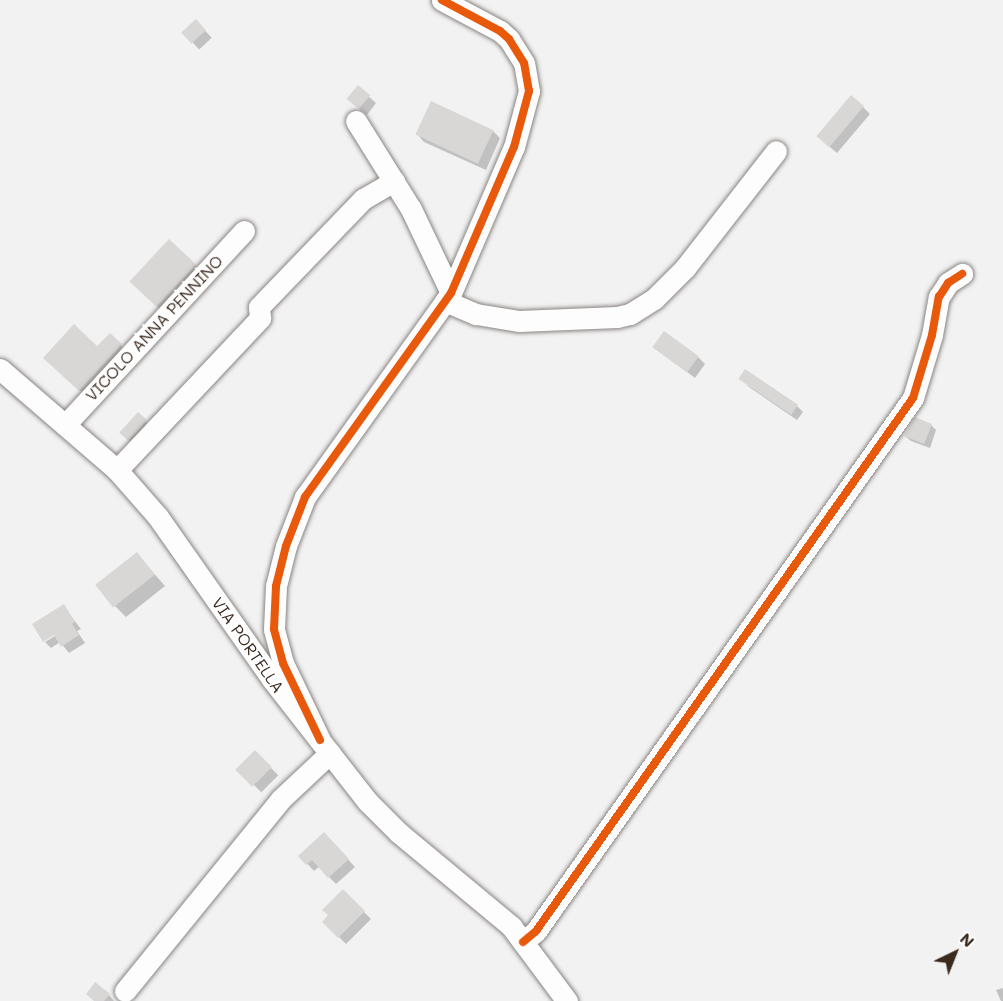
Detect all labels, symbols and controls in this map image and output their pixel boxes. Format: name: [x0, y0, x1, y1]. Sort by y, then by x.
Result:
street label: VICOLO ANNA PENNINO: [81, 251, 227, 405]
street label: VIA PORTELLA: [208, 594, 288, 696]
north arrow: [925, 923, 985, 983]
text: N: [956, 928, 979, 951]

